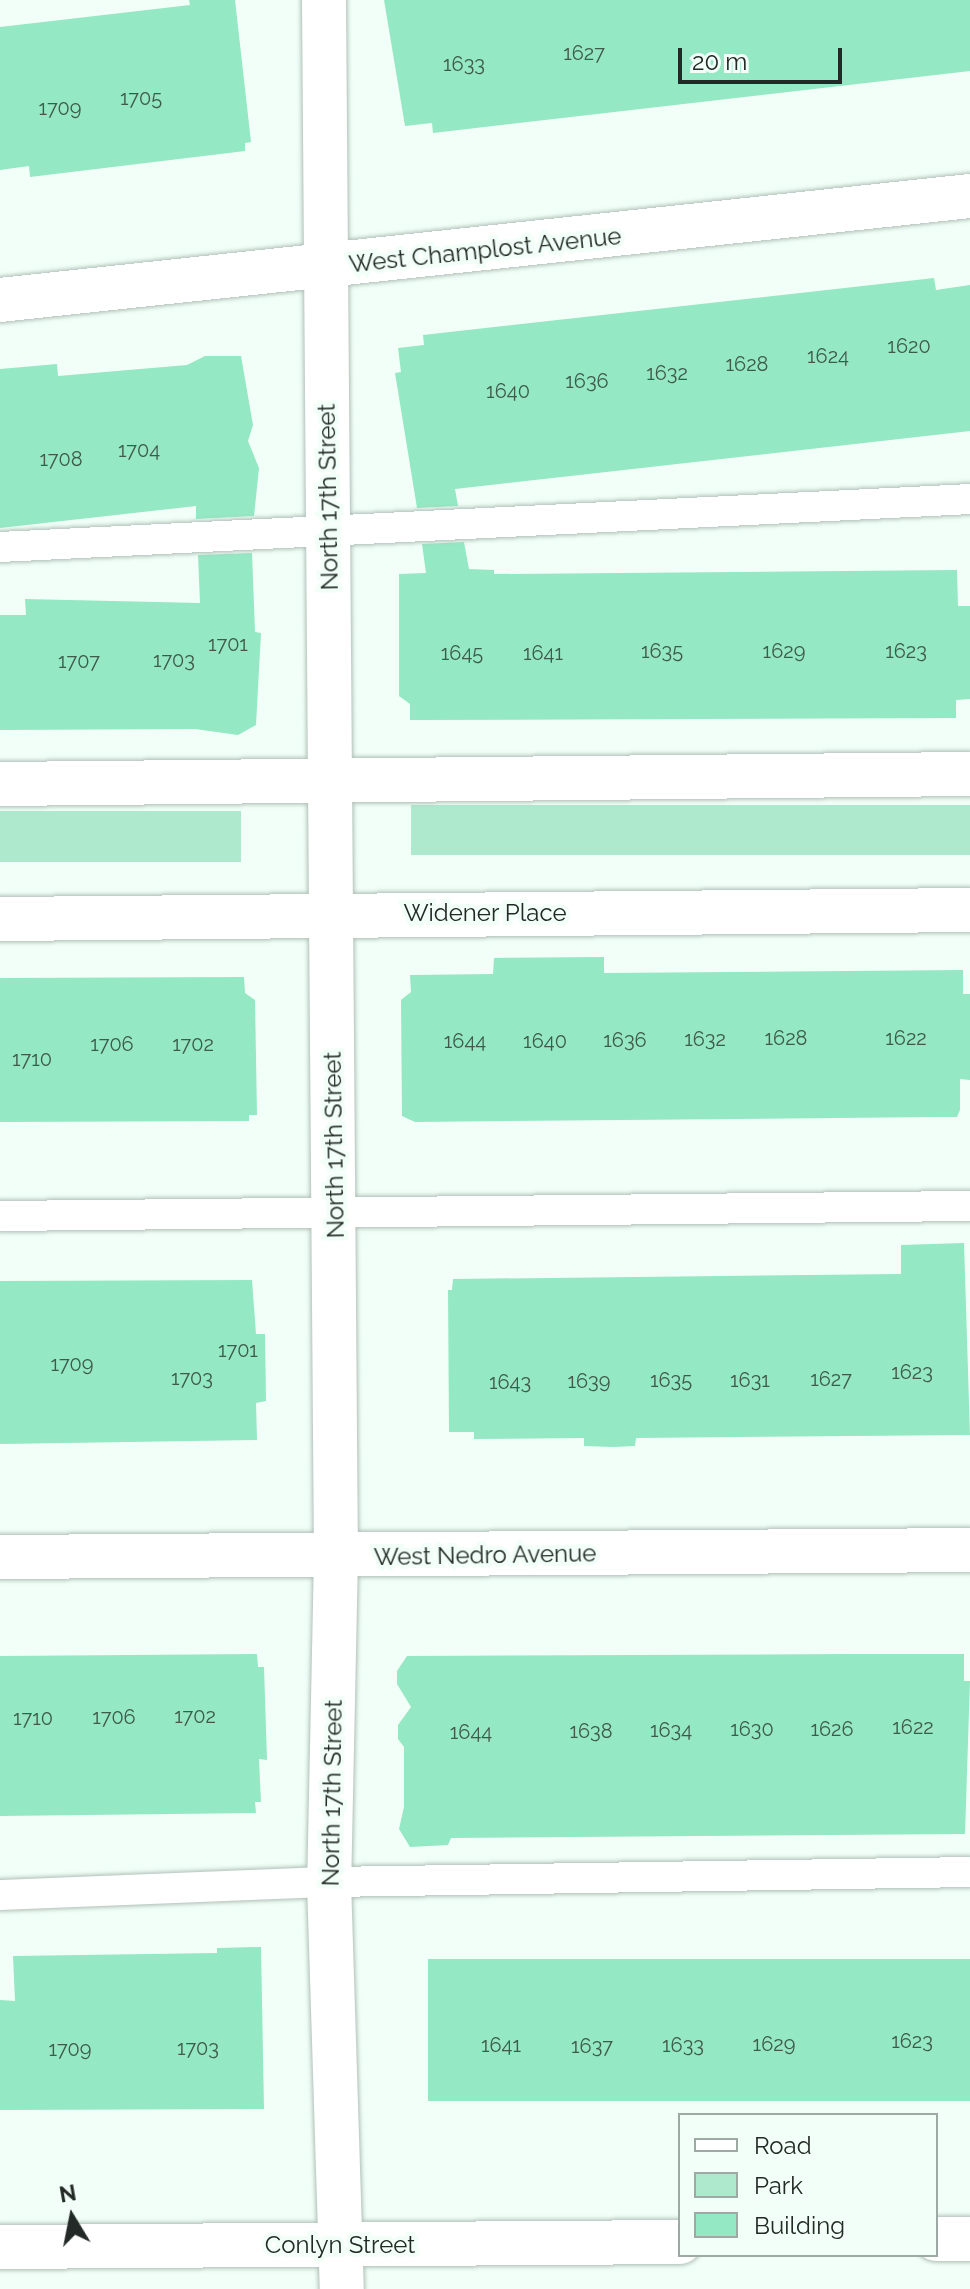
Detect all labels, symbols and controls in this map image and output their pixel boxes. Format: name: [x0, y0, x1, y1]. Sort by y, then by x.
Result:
scale bar: [682, 32, 846, 82]
house number: 1627: [563, 41, 605, 65]
text: 20 m: [692, 47, 747, 76]
house number: 1633: [443, 52, 485, 76]
house number: 1705: [120, 86, 162, 110]
house number: 1709: [38, 96, 82, 120]
street label: West Champlost Avenue: [347, 221, 623, 279]
house number: 1620: [887, 334, 931, 358]
house number: 1624: [807, 344, 849, 368]
house number: 1628: [726, 352, 768, 376]
house number: 1632: [646, 361, 688, 385]
house number: 1636: [565, 369, 609, 393]
house number: 1640: [486, 379, 530, 403]
street label: North 17th Street: [312, 403, 344, 591]
house number: 1704: [118, 438, 160, 462]
house number: 1708: [39, 447, 83, 471]
house number: 1701: [208, 632, 248, 656]
house number: 1635: [641, 639, 683, 663]
house number: 1629: [763, 639, 805, 663]
house number: 1623: [885, 639, 927, 663]
house number: 1645: [441, 641, 483, 665]
house number: 1641: [523, 641, 563, 665]
house number: 1703: [153, 648, 195, 672]
house number: 1707: [58, 649, 100, 673]
street label: Widener Place: [403, 899, 567, 927]
house number: 1628: [765, 1026, 807, 1050]
house number: 1622: [885, 1026, 927, 1050]
house number: 1632: [684, 1027, 726, 1051]
house number: 1636: [603, 1028, 647, 1052]
house number: 1644: [444, 1029, 486, 1053]
house number: 1640: [523, 1029, 567, 1053]
house number: 1706: [90, 1032, 134, 1056]
house number: 1702: [172, 1032, 214, 1056]
house number: 1710: [12, 1047, 52, 1071]
street label: North 17th Street: [318, 1051, 350, 1239]
house number: 1701: [218, 1338, 258, 1362]
house number: 1709: [50, 1352, 94, 1376]
house number: 1623: [891, 1360, 933, 1384]
house number: 1703: [171, 1366, 213, 1390]
house number: 1627: [810, 1367, 852, 1391]
house number: 1635: [650, 1368, 692, 1392]
house number: 1631: [730, 1368, 770, 1392]
house number: 1639: [567, 1369, 611, 1393]
house number: 1643: [489, 1370, 531, 1394]
street label: West Nedro Avenue: [373, 1539, 597, 1571]
street label: North 17th Street: [316, 1699, 348, 1887]
house number: 1702: [174, 1704, 216, 1728]
house number: 1706: [92, 1705, 136, 1729]
house number: 1710: [13, 1706, 53, 1730]
house number: 1622: [892, 1715, 934, 1739]
house number: 1630: [730, 1717, 774, 1741]
house number: 1626: [810, 1717, 854, 1741]
house number: 1634: [650, 1718, 692, 1742]
house number: 1638: [569, 1719, 613, 1743]
house number: 1644: [450, 1720, 492, 1744]
house number: 1623: [891, 2029, 933, 2053]
house number: 1629: [753, 2032, 795, 2056]
house number: 1641: [481, 2033, 521, 2057]
house number: 1633: [662, 2033, 704, 2057]
house number: 1637: [571, 2034, 613, 2058]
house number: 1703: [177, 2036, 219, 2060]
house number: 1709: [48, 2037, 92, 2061]
legend: [678, 2113, 938, 2257]
text: Road: [754, 2131, 812, 2160]
text: Park: [754, 2171, 803, 2200]
north arrow: [32, 2177, 112, 2257]
text: N: [57, 2179, 78, 2208]
text: Building: [754, 2211, 845, 2240]
street label: Conlyn Street: [265, 2231, 415, 2259]

